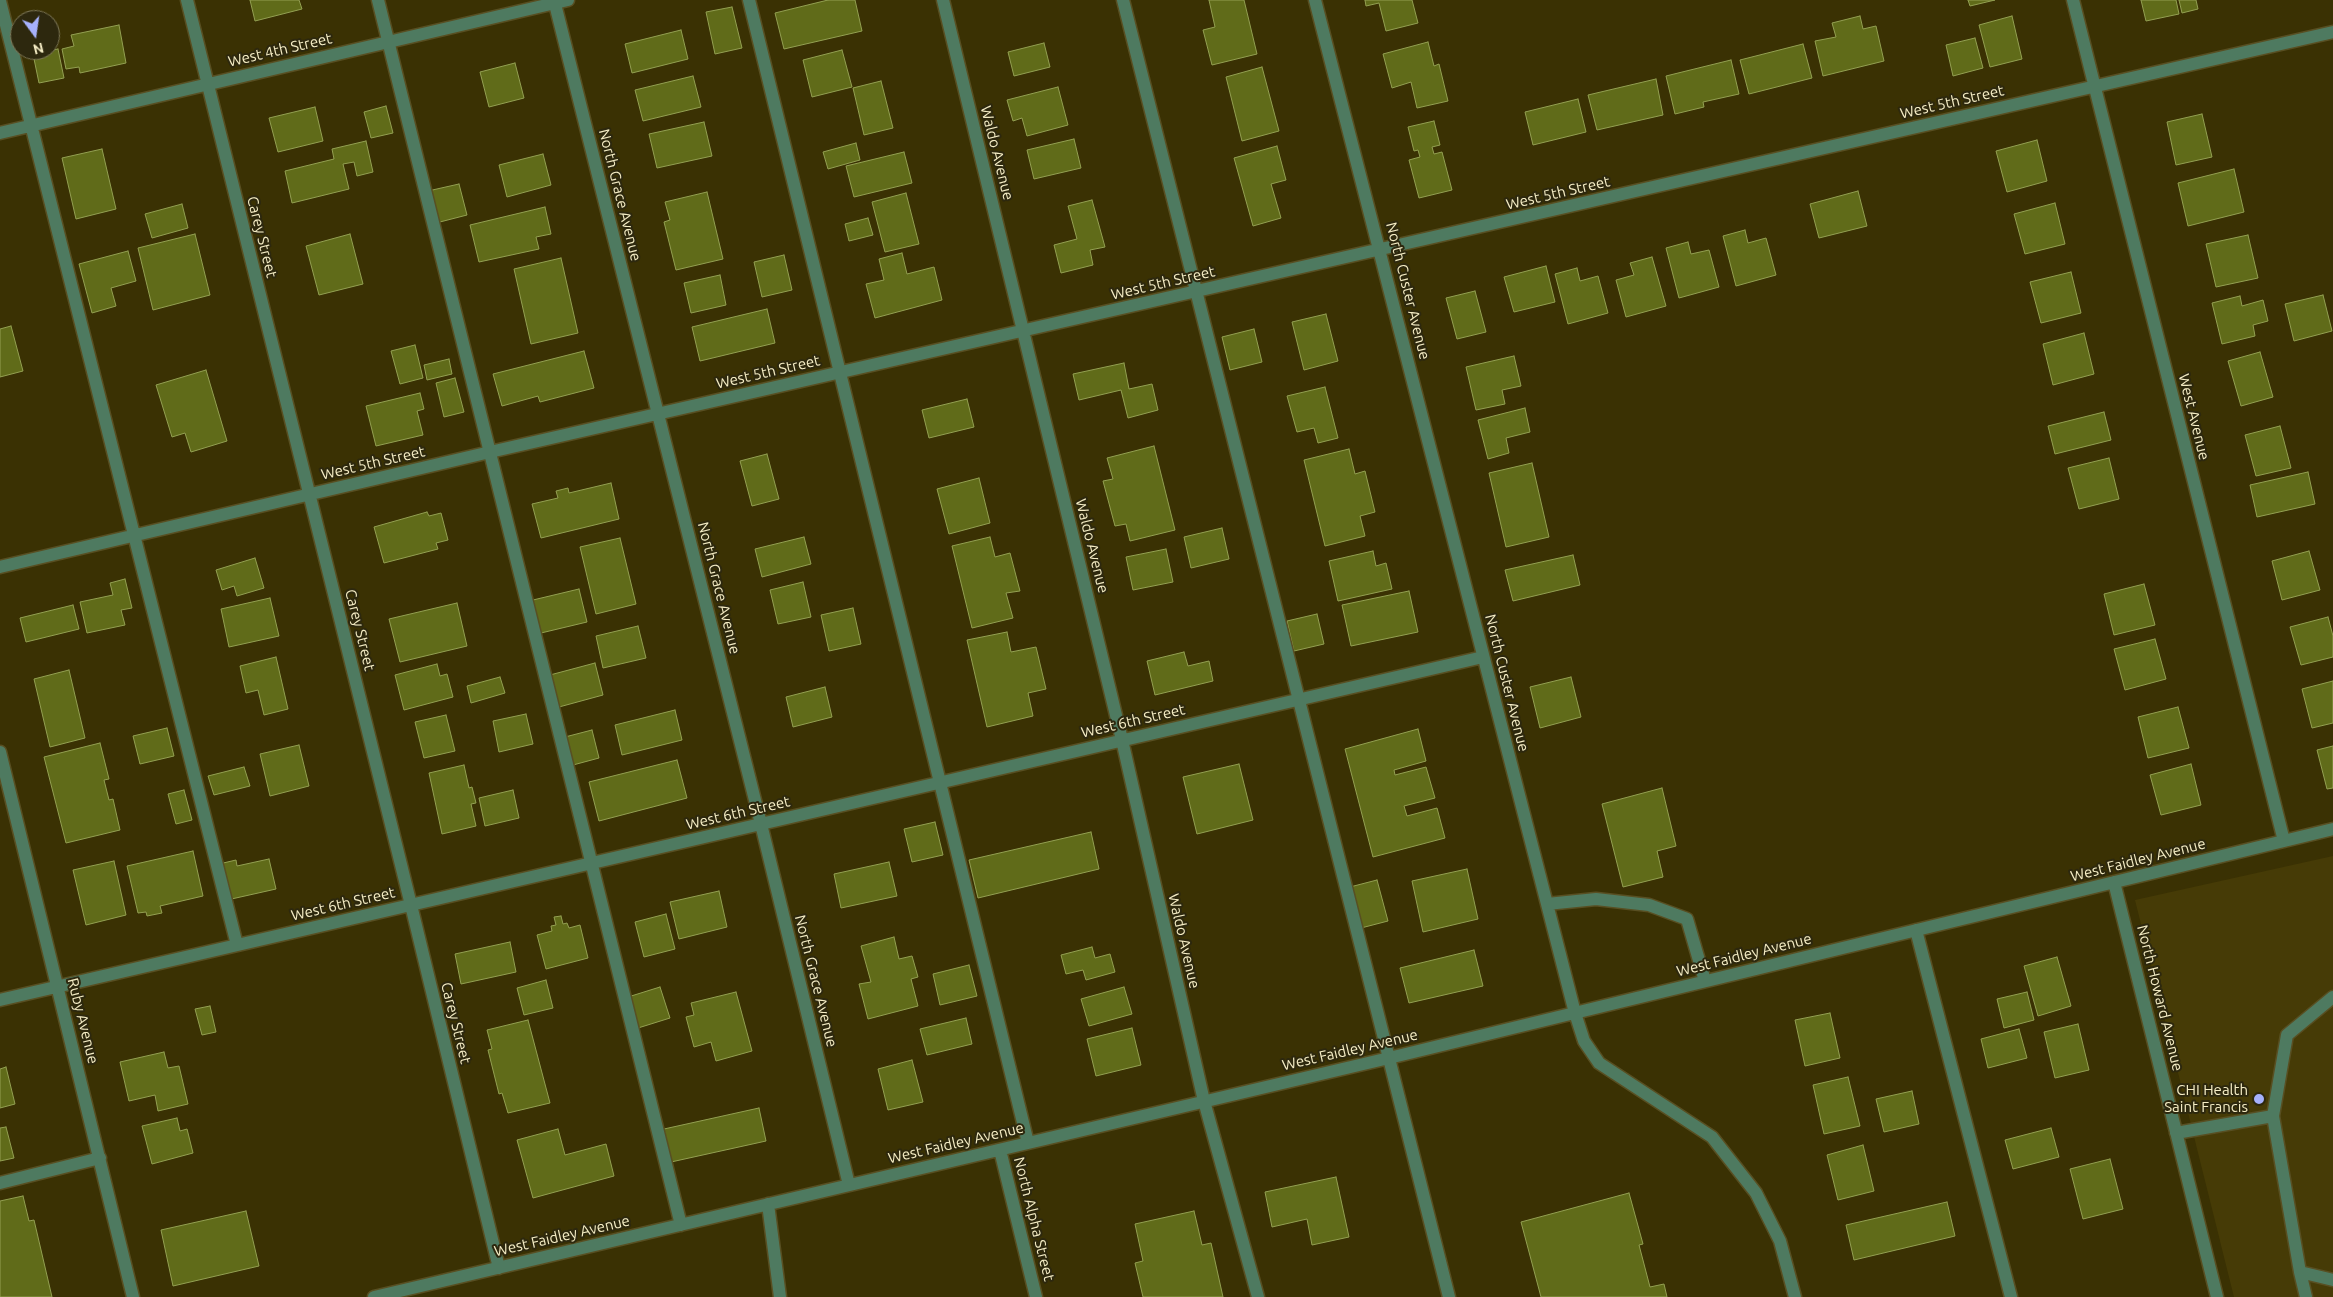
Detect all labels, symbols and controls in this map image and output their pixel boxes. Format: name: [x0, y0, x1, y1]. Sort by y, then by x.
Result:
north arrow: [10, 10, 60, 60]
street label: West 4th Street: [226, 29, 334, 71]
text: N: [31, 40, 45, 58]
street label: West 5th Street: [1898, 81, 2006, 123]
street label: Waldo Avenue: [977, 104, 1017, 202]
street label: North Grace Avenue: [595, 127, 645, 263]
street label: West 5th Street: [1504, 172, 1612, 214]
street label: Carey Street: [243, 194, 281, 280]
street label: North Custer Avenue: [1382, 220, 1434, 362]
street label: West 5th Street: [1109, 262, 1217, 304]
street label: West 5th Street: [714, 351, 822, 393]
street label: West Avenue: [2175, 372, 2213, 462]
street label: West 5th Street: [319, 442, 427, 484]
street label: Waldo Avenue: [1072, 497, 1112, 595]
street label: North Grace Avenue: [694, 520, 744, 656]
street label: Carey Street: [341, 587, 379, 673]
street label: North Custer Avenue: [1481, 612, 1533, 754]
street label: West 6th Street: [1079, 700, 1187, 742]
street label: West 6th Street: [684, 792, 792, 834]
street label: West Faidley Avenue: [2069, 834, 2207, 886]
street label: West 6th Street: [289, 883, 397, 925]
street label: Waldo Avenue: [1164, 892, 1204, 990]
street label: North Grace Avenue: [791, 913, 841, 1049]
street label: North Howard Avenue: [2133, 923, 2187, 1073]
street label: West Faidley Avenue: [1675, 929, 1813, 981]
street label: Ruby Avenue: [64, 976, 102, 1066]
street label: Carey Street: [437, 980, 475, 1066]
street label: West Faidley Avenue: [1280, 1026, 1420, 1074]
place label: CHI Health Saint Francis: [2164, 1081, 2248, 1116]
marker: CHI Health Saint Francis: [2252, 1092, 2266, 1106]
street label: West Faidley Avenue: [886, 1119, 1026, 1167]
street label: North Alpha Street: [1010, 1155, 1058, 1283]
street label: West Faidley Avenue: [492, 1212, 632, 1260]

